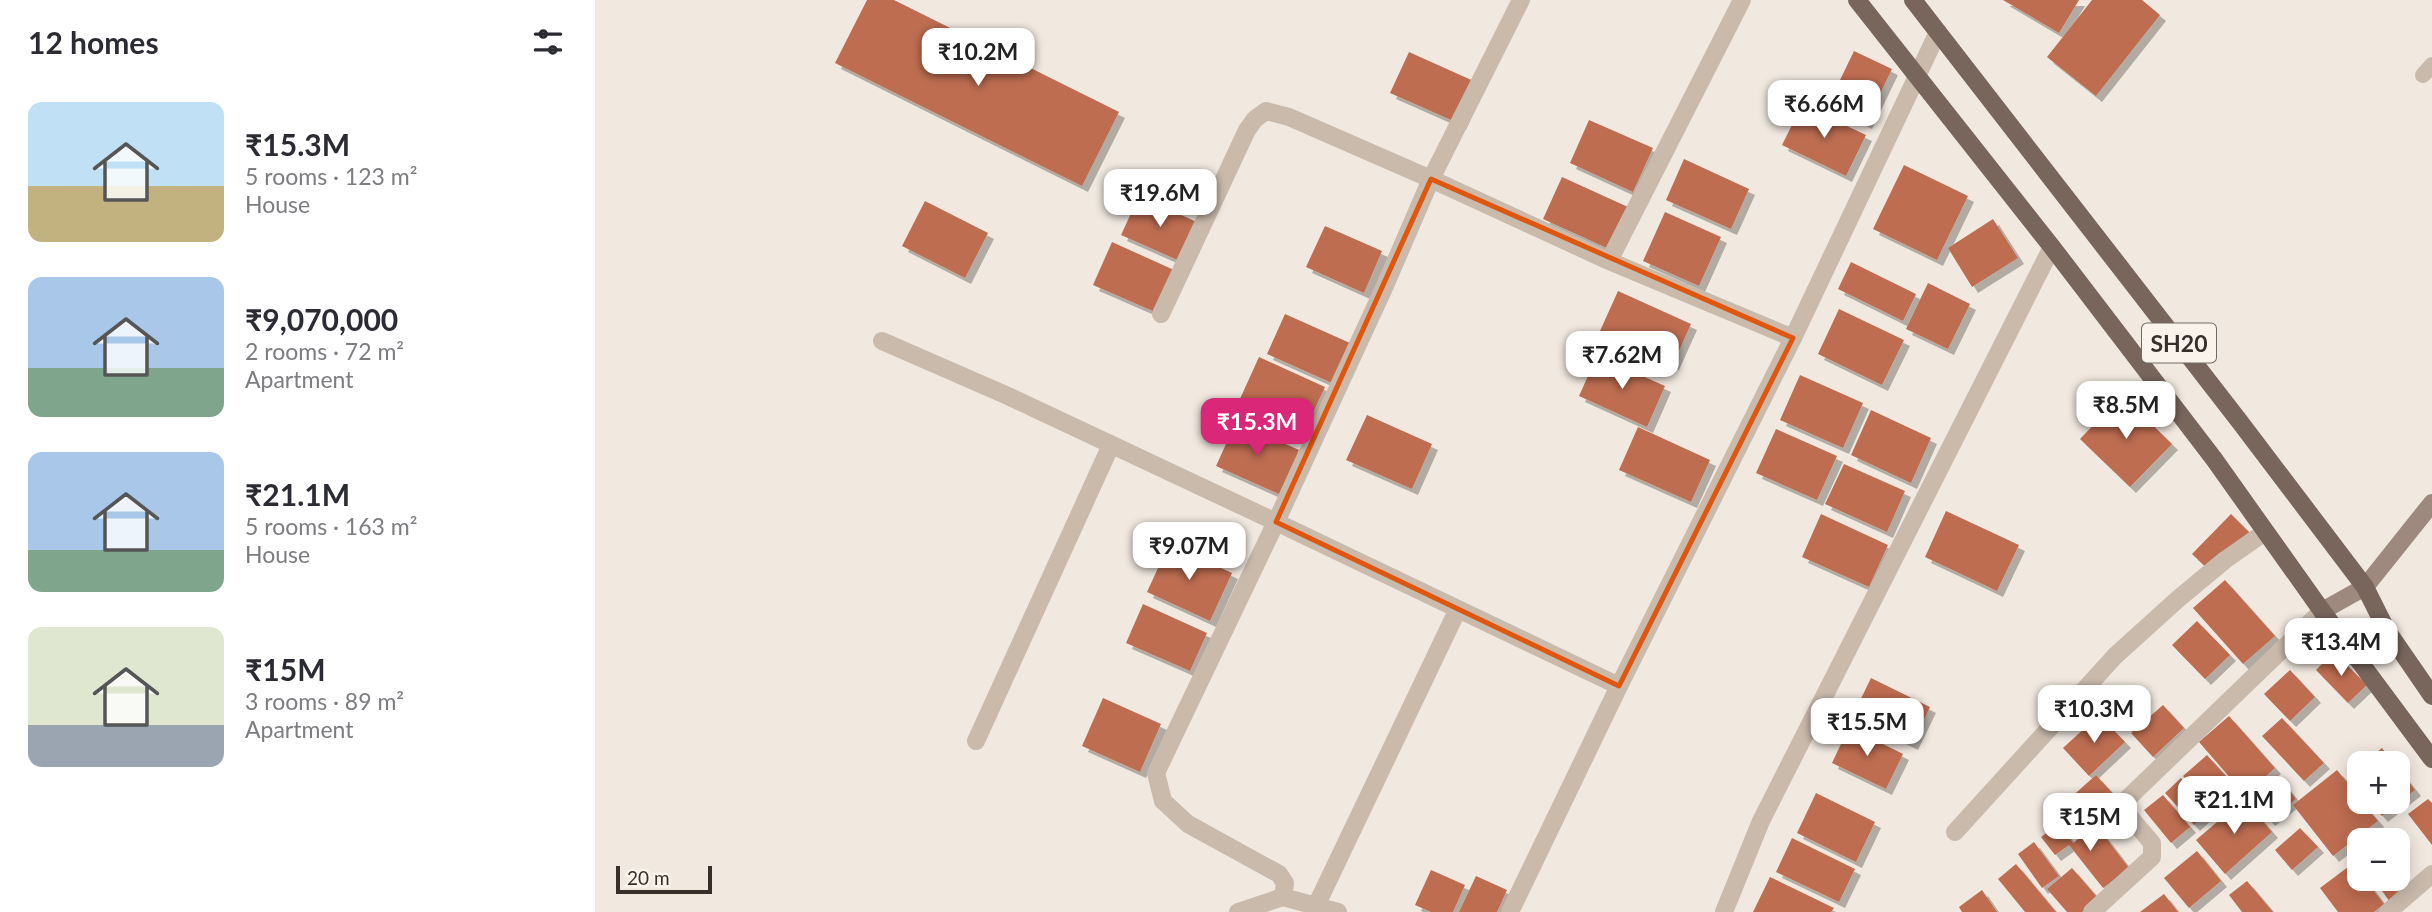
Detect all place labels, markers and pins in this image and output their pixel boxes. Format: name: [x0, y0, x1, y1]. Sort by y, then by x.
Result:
pin: ₹10.2M: [921, 28, 1035, 88]
pin: ₹6.66M: [1767, 80, 1881, 140]
pin: ₹19.6M: [1103, 170, 1217, 229]
pin: ₹7.62M: [1565, 332, 1679, 391]
pin: ₹8.5M: [2077, 382, 2175, 441]
pin: ₹15.3M: [1200, 398, 1314, 458]
pin: ₹9.07M: [1132, 522, 1246, 582]
pin: ₹13.4M: [2284, 618, 2398, 678]
pin: ₹10.3M: [2037, 686, 2151, 745]
pin: ₹15.5M: [1810, 698, 1924, 758]
pin: ₹21.1M: [2177, 776, 2291, 836]
pin: ₹15M: [2049, 794, 2131, 853]

